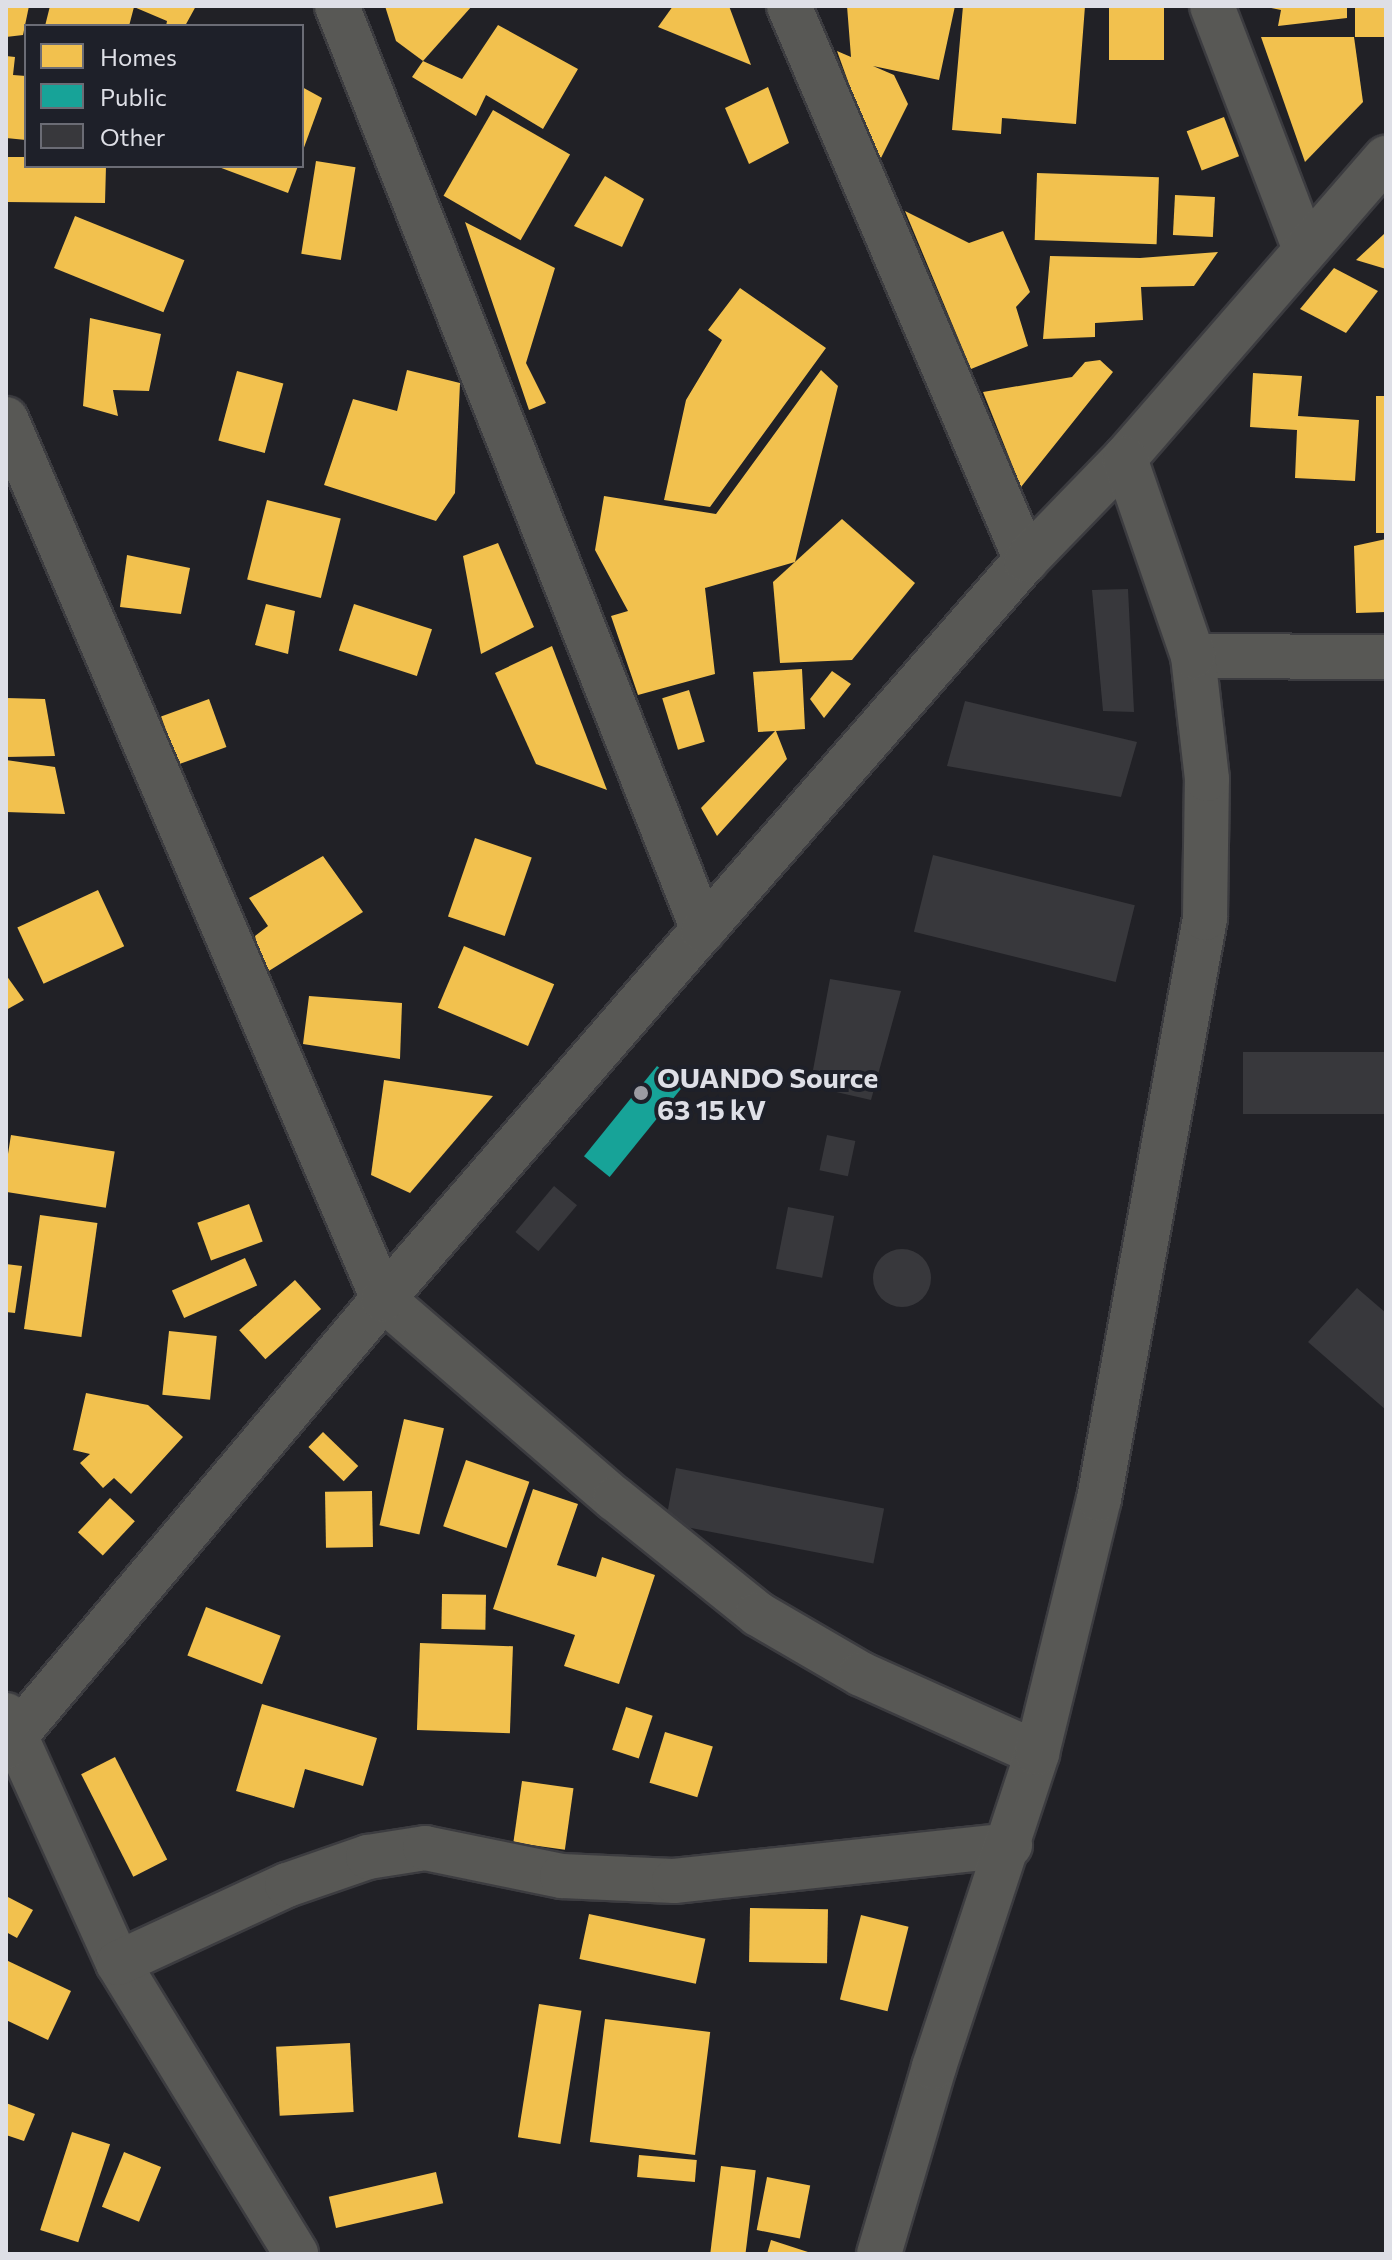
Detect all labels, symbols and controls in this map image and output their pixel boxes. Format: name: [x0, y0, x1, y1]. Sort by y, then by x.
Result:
legend: [24, 24, 304, 168]
text: Homes: [100, 42, 177, 71]
text: Public: [100, 82, 167, 111]
text: Other: [100, 122, 165, 151]
place label: OUANDO Source 63 15 kV: [657, 1060, 878, 1126]
marker: OUANDO Source 63 15 kV: [632, 1084, 650, 1102]

